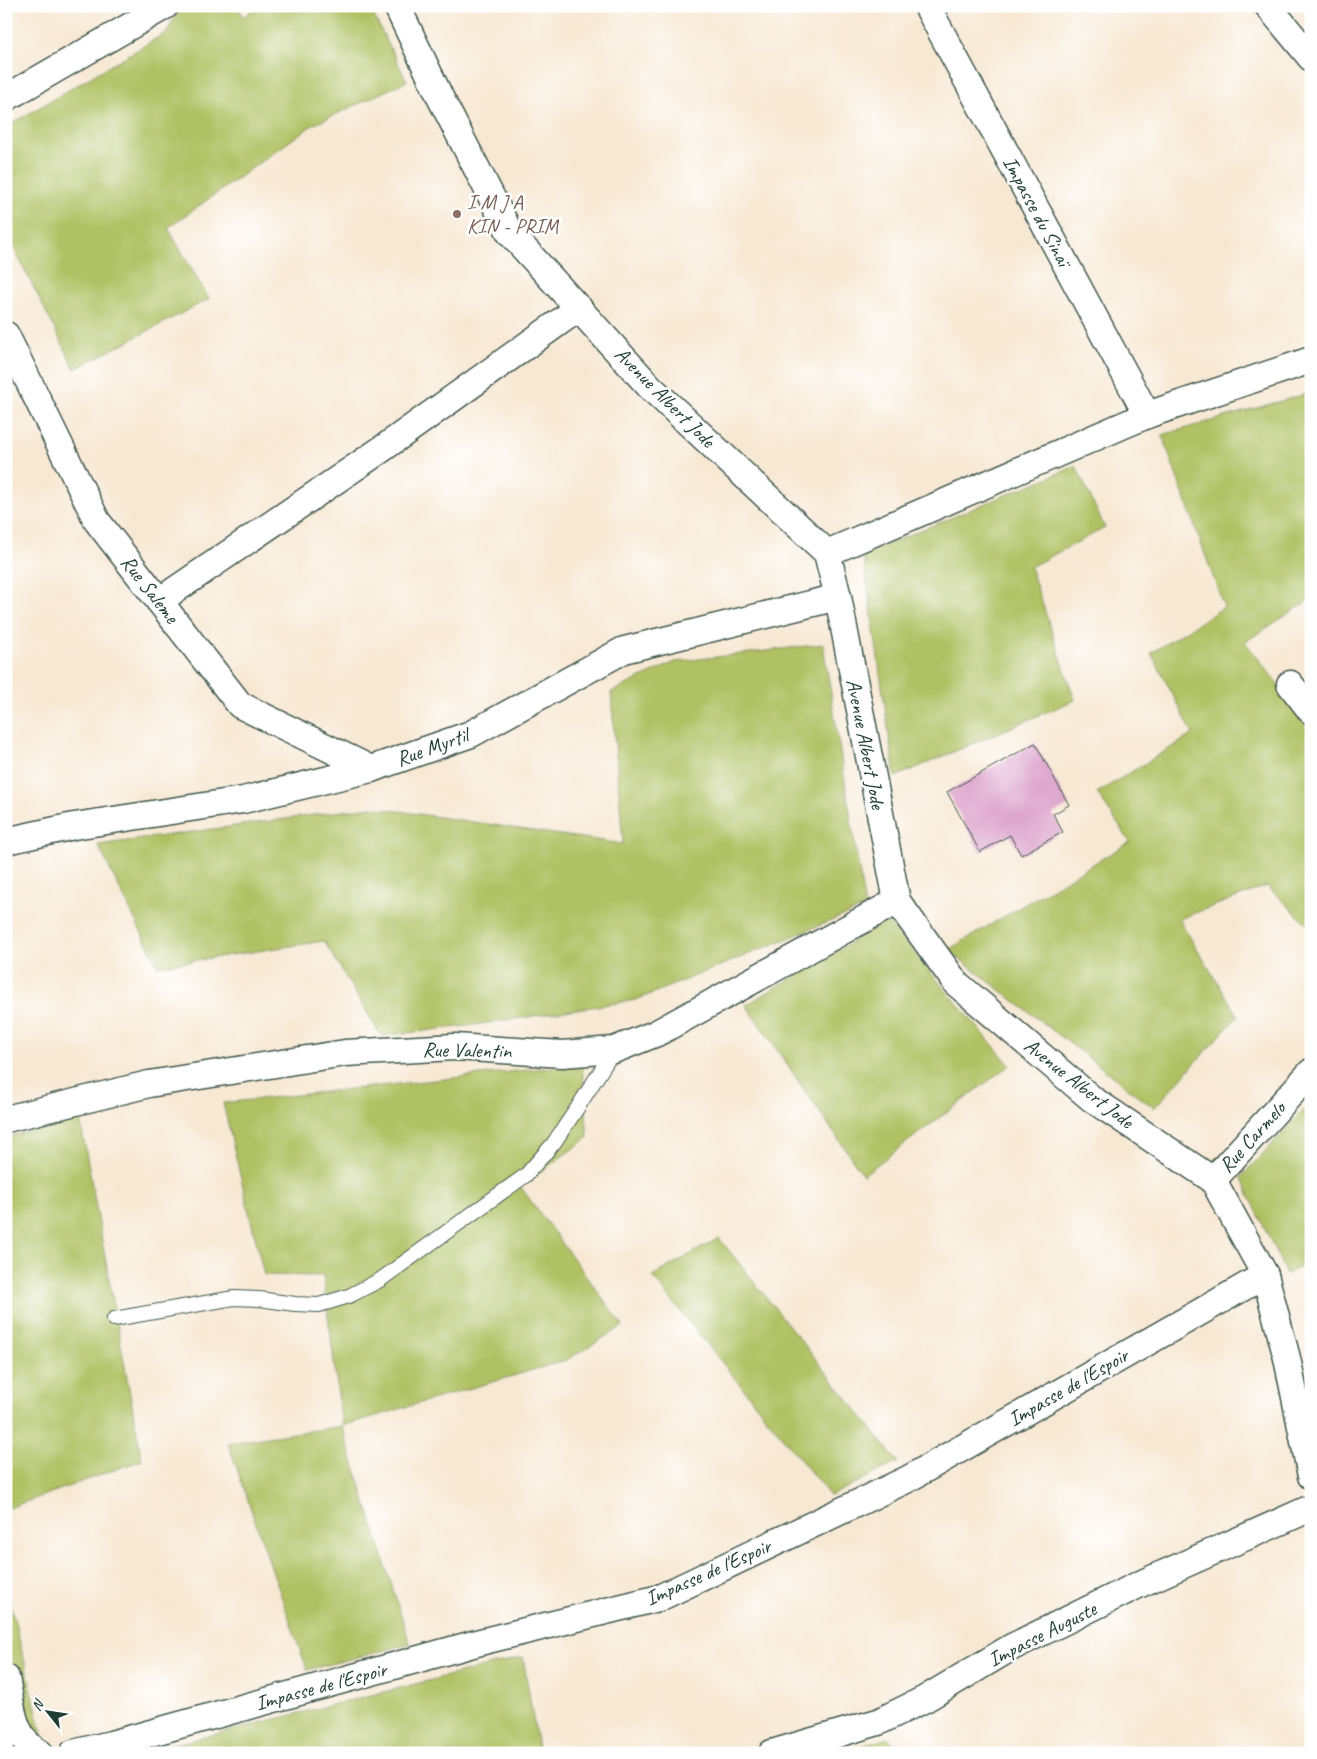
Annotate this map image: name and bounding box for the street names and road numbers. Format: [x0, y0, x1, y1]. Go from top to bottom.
street label: Impasse du Sinaï [997, 151, 1079, 274]
street label: Avenue Albert Jode [609, 341, 722, 454]
street label: Rue Saleme [115, 550, 185, 629]
street label: Avenue Albert Jode [841, 677, 892, 812]
street label: Rue Myrtil [393, 721, 475, 772]
street label: Avenue Albert Jode [1019, 1032, 1140, 1135]
street label: Rue Valentin [423, 1036, 512, 1064]
street label: Rue Carmelo [1213, 1094, 1293, 1178]
street label: Impasse de l'Espoir [1003, 1341, 1134, 1432]
street label: Impasse de l'Espoir [641, 1532, 776, 1611]
street label: Impasse Auguste [984, 1595, 1102, 1672]
street label: Impasse de l'Espoir [253, 1656, 391, 1716]

